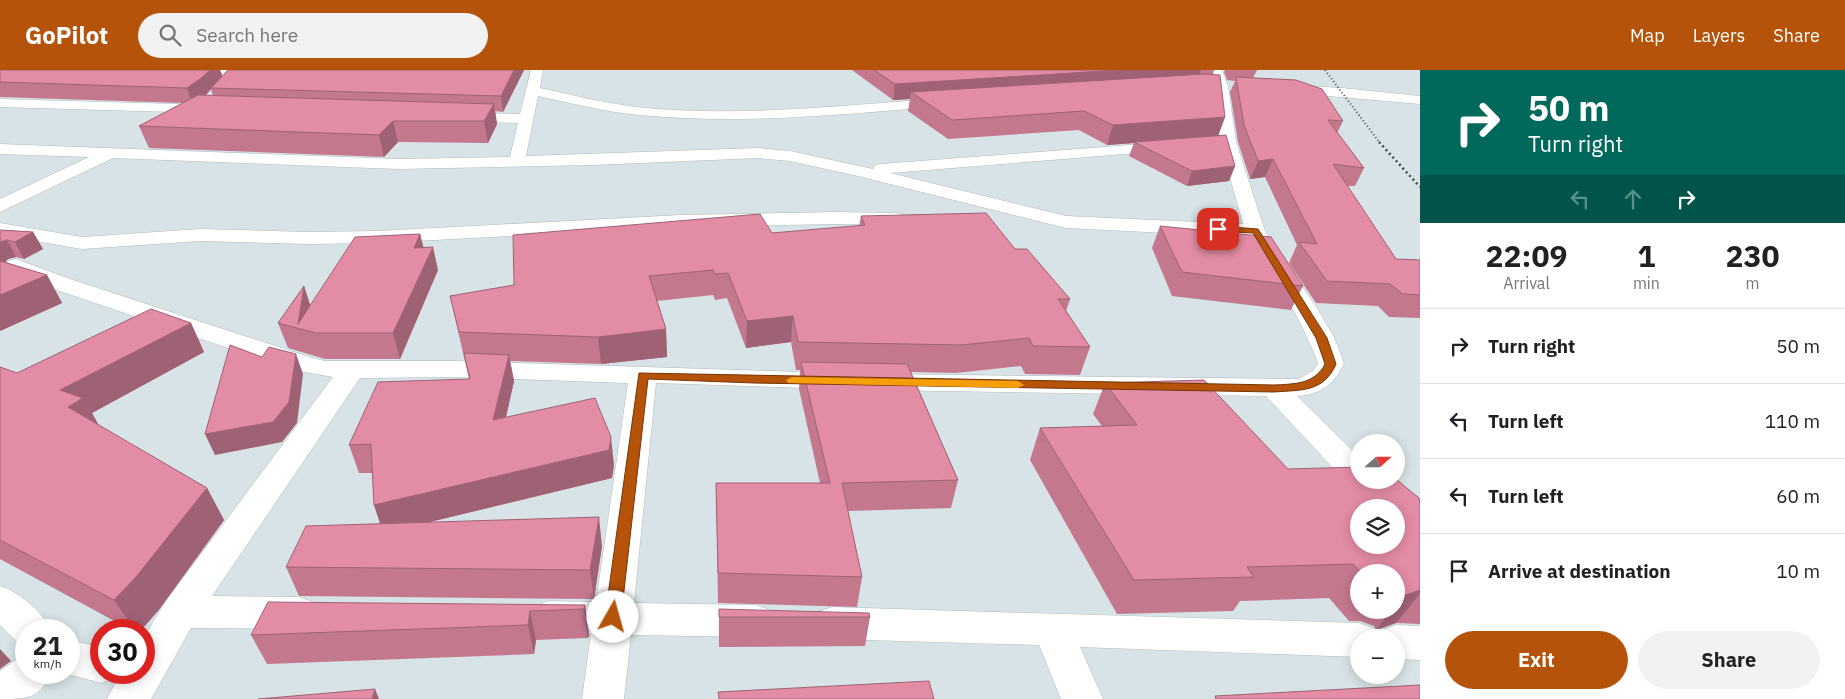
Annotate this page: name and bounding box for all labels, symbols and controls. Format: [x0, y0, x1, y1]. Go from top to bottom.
search box [138, 13, 488, 58]
text: GoPilot [25, 19, 108, 51]
icon: search [156, 21, 184, 49]
text: Search here [196, 23, 298, 47]
text: Map [1630, 24, 1665, 47]
text: Layers [1693, 24, 1745, 47]
text: Share [1773, 24, 1820, 47]
text: 50 m [1528, 85, 1610, 131]
icon: right [1445, 90, 1510, 155]
text: Turn right [1528, 129, 1623, 158]
icon: left [1566, 185, 1594, 213]
icon: ahead [1619, 185, 1647, 213]
icon: right [1672, 185, 1700, 213]
pin [1197, 208, 1239, 250]
icon: arrive [1204, 215, 1232, 243]
text: 22:09 [1486, 236, 1567, 275]
text: 1 [1637, 236, 1655, 275]
text: 230 [1725, 236, 1779, 275]
text: Arrival [1503, 273, 1550, 293]
text: min [1633, 273, 1660, 293]
text: m [1745, 273, 1759, 293]
icon: right [1445, 332, 1473, 360]
text: Turn right [1488, 334, 1575, 358]
text: 50 m [1776, 334, 1820, 358]
icon: left [1445, 407, 1473, 435]
text: Turn left [1488, 409, 1564, 433]
text: 110 m [1765, 409, 1820, 433]
north arrow [1350, 434, 1405, 489]
map controls [1350, 434, 1405, 684]
icon: left [1445, 482, 1473, 510]
text: Turn left [1488, 484, 1564, 508]
text: 60 m [1776, 484, 1820, 508]
button: layers [1350, 499, 1405, 554]
icon: arrive [1445, 557, 1473, 585]
text: Arrive at destination [1488, 559, 1671, 583]
text: 10 m [1776, 559, 1820, 583]
button: + [1350, 564, 1405, 619]
position arrow [586, 590, 638, 642]
speed limit sign: 30 [90, 619, 155, 684]
text: 21 [32, 629, 63, 662]
button: − [1350, 629, 1405, 684]
button: Exit [1445, 631, 1628, 689]
button: Share [1638, 631, 1820, 689]
text: km/h [33, 656, 62, 671]

